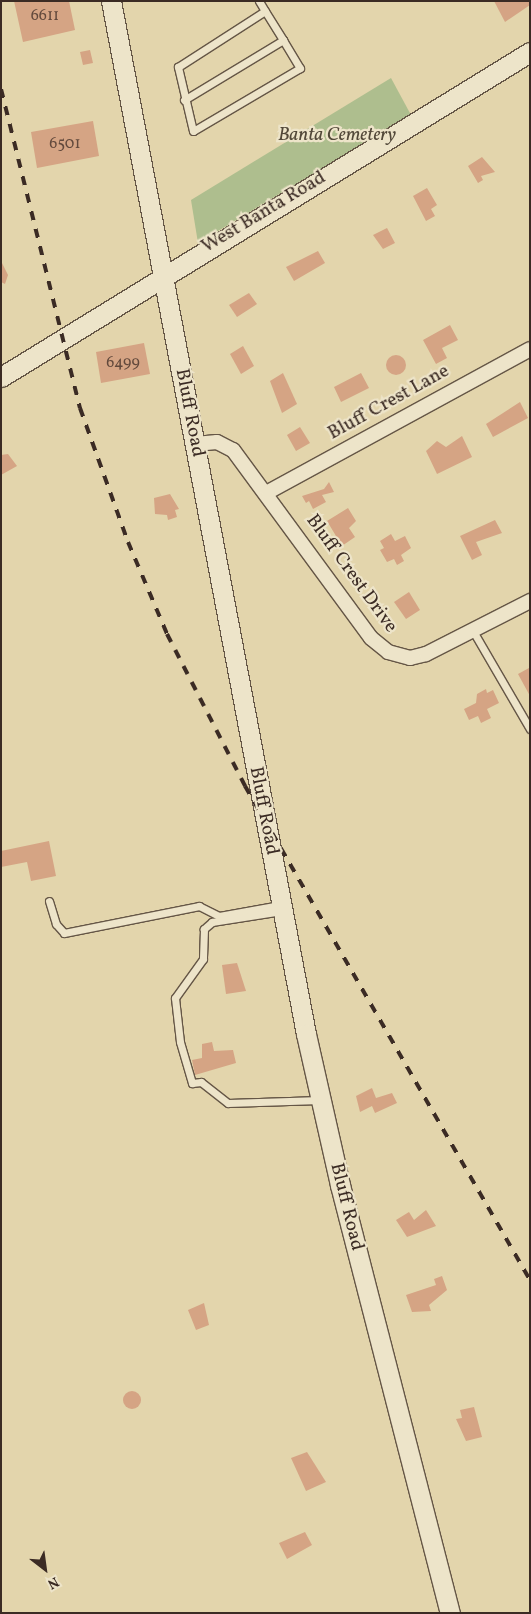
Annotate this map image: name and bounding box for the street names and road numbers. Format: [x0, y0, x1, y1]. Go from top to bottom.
street label: West Banta Road [198, 167, 330, 259]
street label: Bluff Crest Lane [325, 361, 453, 445]
street label: Bluff Road [169, 368, 209, 458]
street label: Bluff Crest Drive [301, 511, 401, 637]
street label: Bluff Road [243, 766, 283, 856]
street label: Bluff Road [324, 1162, 368, 1252]

